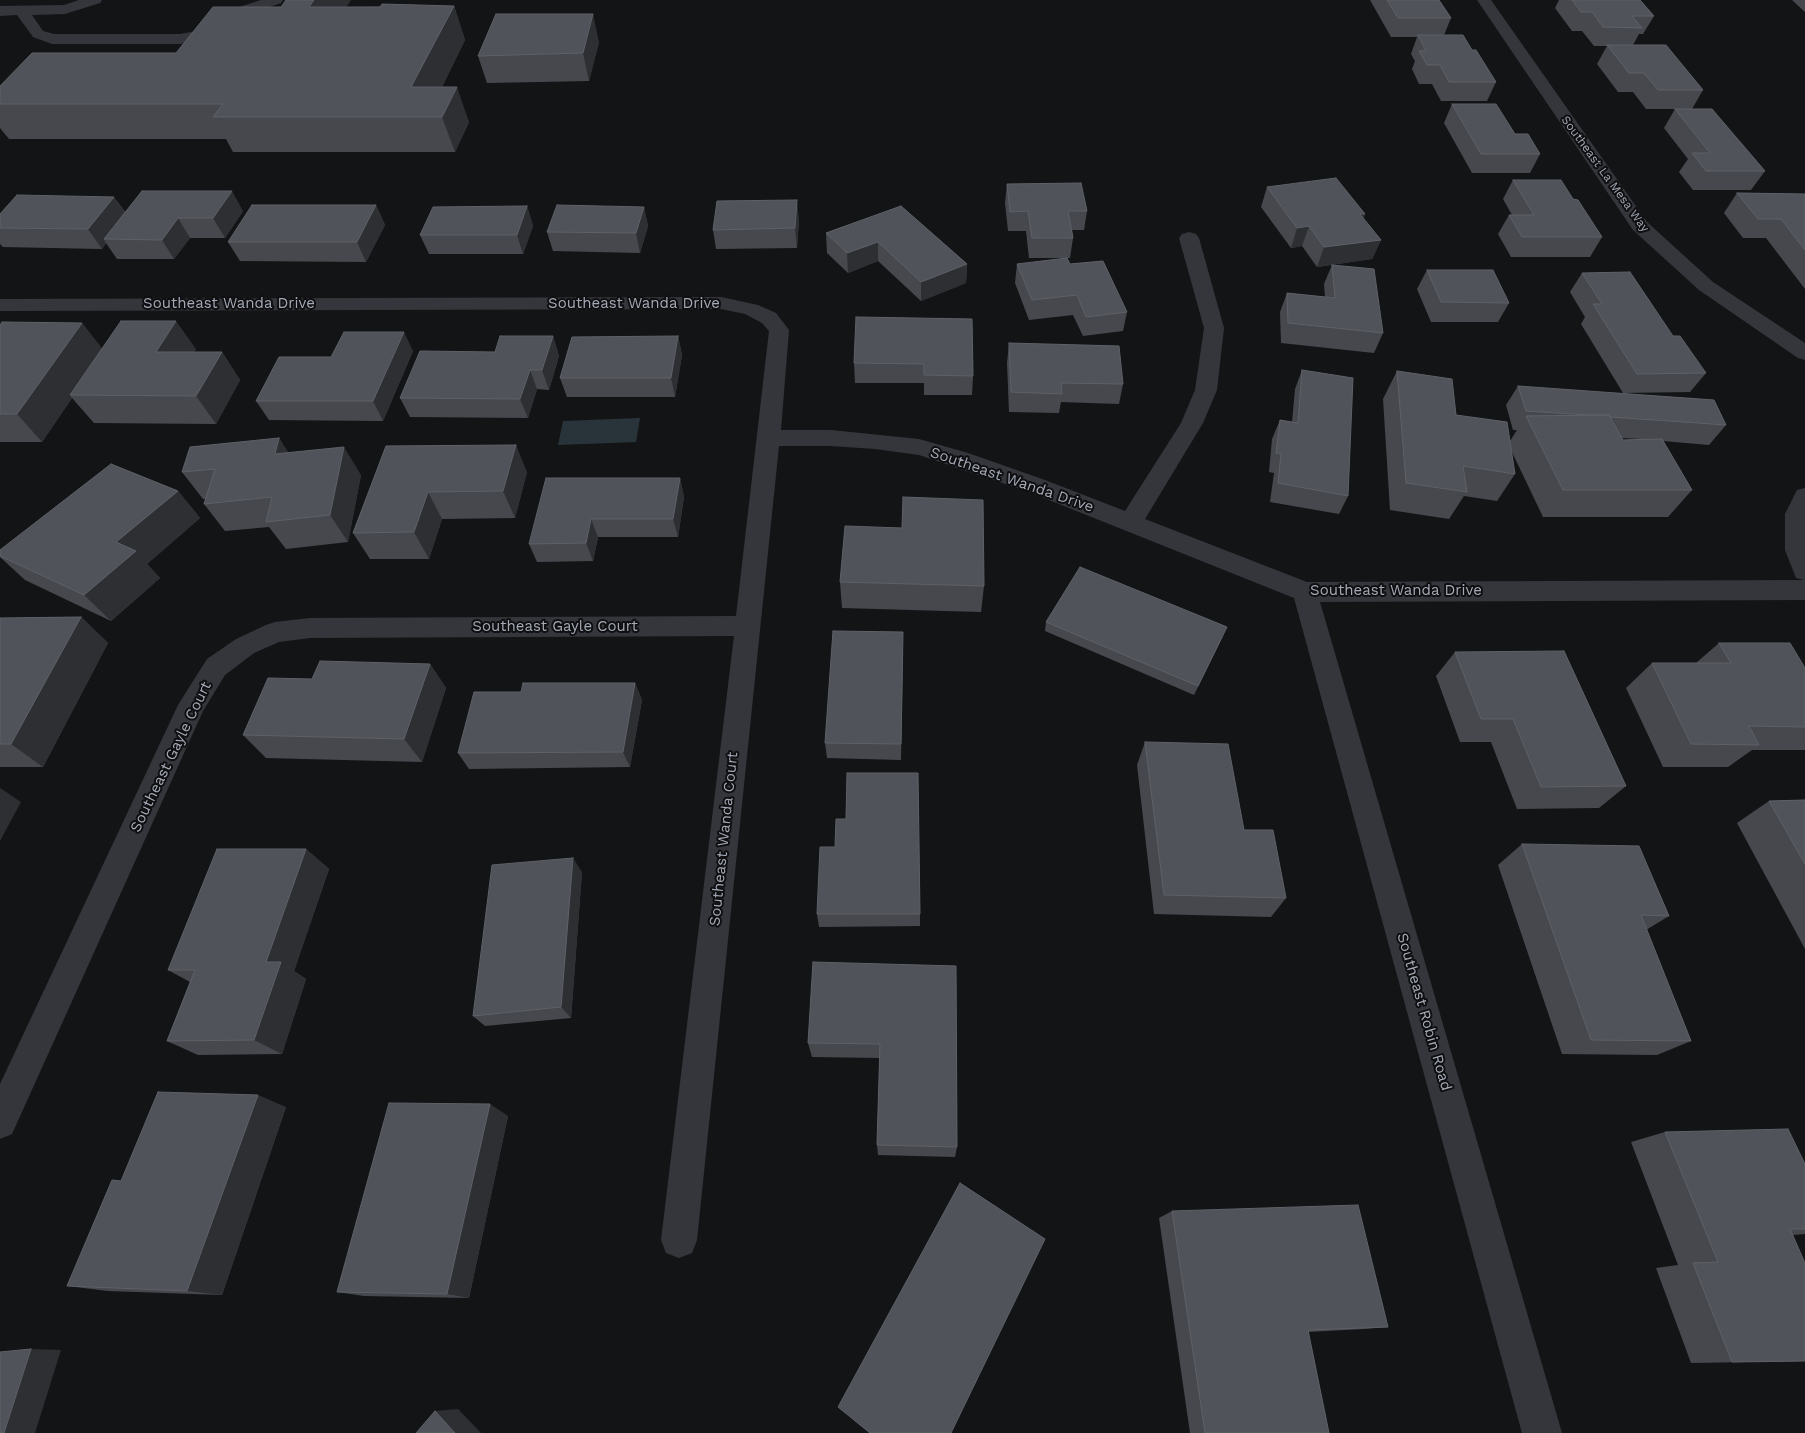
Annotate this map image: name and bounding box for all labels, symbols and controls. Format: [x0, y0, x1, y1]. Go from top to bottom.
street label: Southeast La Mesa Way [1558, 113, 1652, 235]
street label: Southeast Wanda Drive [143, 295, 315, 313]
street label: Southeast Wanda Drive [548, 295, 720, 313]
street label: Southeast Wanda Drive [928, 444, 1096, 516]
street label: Southeast Wanda Drive [1310, 582, 1482, 600]
street label: Southeast Gayle Court [472, 618, 638, 636]
street label: Southeast Gayle Court [127, 679, 215, 835]
street label: Southeast Wanda Court [706, 751, 742, 927]
street label: Southeast Robin Road [1393, 931, 1455, 1093]

